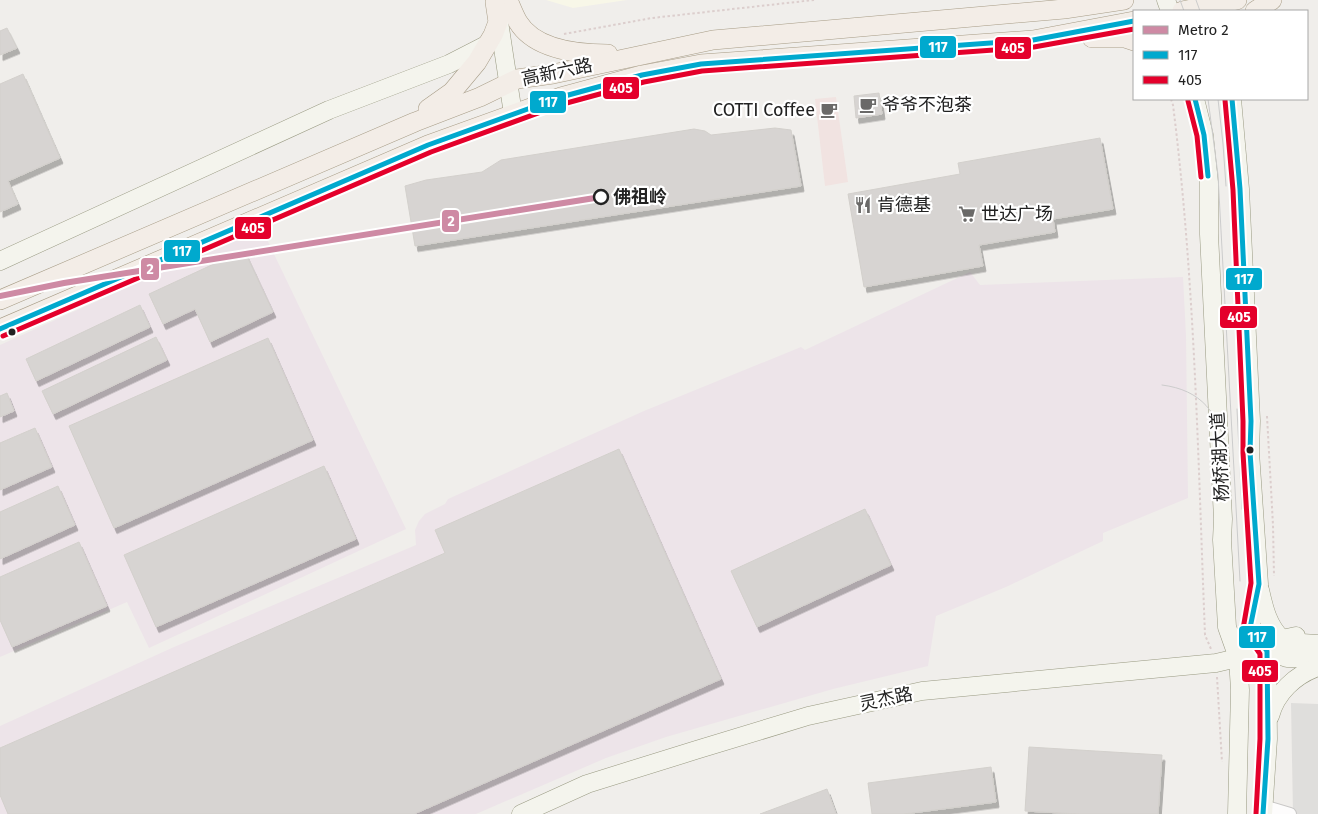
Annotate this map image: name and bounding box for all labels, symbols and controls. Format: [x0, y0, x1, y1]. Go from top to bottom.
legend [1133, 10, 1308, 100]
text: Metro 2 [1178, 21, 1229, 39]
line badge: 117 [919, 35, 957, 59]
line badge: 405 [994, 36, 1032, 60]
text: 117 [928, 39, 948, 56]
text: 405 [1001, 40, 1025, 57]
text: 117 [1178, 46, 1198, 64]
street label: 高新六路 [519, 54, 595, 90]
text: 405 [1178, 71, 1202, 89]
line badge: 405 [602, 76, 640, 100]
text: 405 [609, 80, 633, 97]
line badge: 117 [529, 90, 567, 114]
text: 117 [538, 94, 558, 111]
place label: 爷爷不泡茶 [882, 94, 972, 116]
cafe icon: 爷爷不泡茶 [858, 95, 878, 115]
place label: COTTI Coffee [713, 99, 815, 121]
cafe icon: COTTI Coffee [819, 100, 839, 120]
place label: 佛祖岭 [613, 186, 667, 208]
marker: 佛祖岭 [593, 189, 609, 205]
place label: 肯德基 [877, 194, 931, 216]
restaurant icon: 肯德基 [853, 195, 873, 215]
place label: 世达广场 [981, 203, 1053, 225]
supermarket icon: 世达广场 [957, 204, 977, 224]
line badge: 2 [441, 209, 460, 233]
text: 2 [447, 213, 455, 230]
line badge: 405 [234, 216, 272, 240]
text: 405 [241, 220, 265, 237]
line badge: 117 [163, 239, 201, 263]
text: 117 [172, 243, 192, 260]
line badge: 2 [140, 257, 160, 281]
text: 2 [146, 261, 154, 278]
line badge: 117 [1225, 267, 1263, 291]
text: 117 [1234, 271, 1254, 288]
line badge: 405 [1219, 305, 1258, 329]
text: 405 [1227, 309, 1251, 326]
unlabelled marker [7, 327, 17, 337]
street label: 杨桥湖大道 [1207, 411, 1233, 503]
unlabelled marker [1245, 445, 1255, 455]
line badge: 117 [1238, 625, 1276, 649]
text: 117 [1247, 629, 1267, 646]
line badge: 405 [1241, 659, 1279, 683]
text: 405 [1248, 663, 1272, 680]
street label: 灵杰路 [857, 683, 915, 715]

